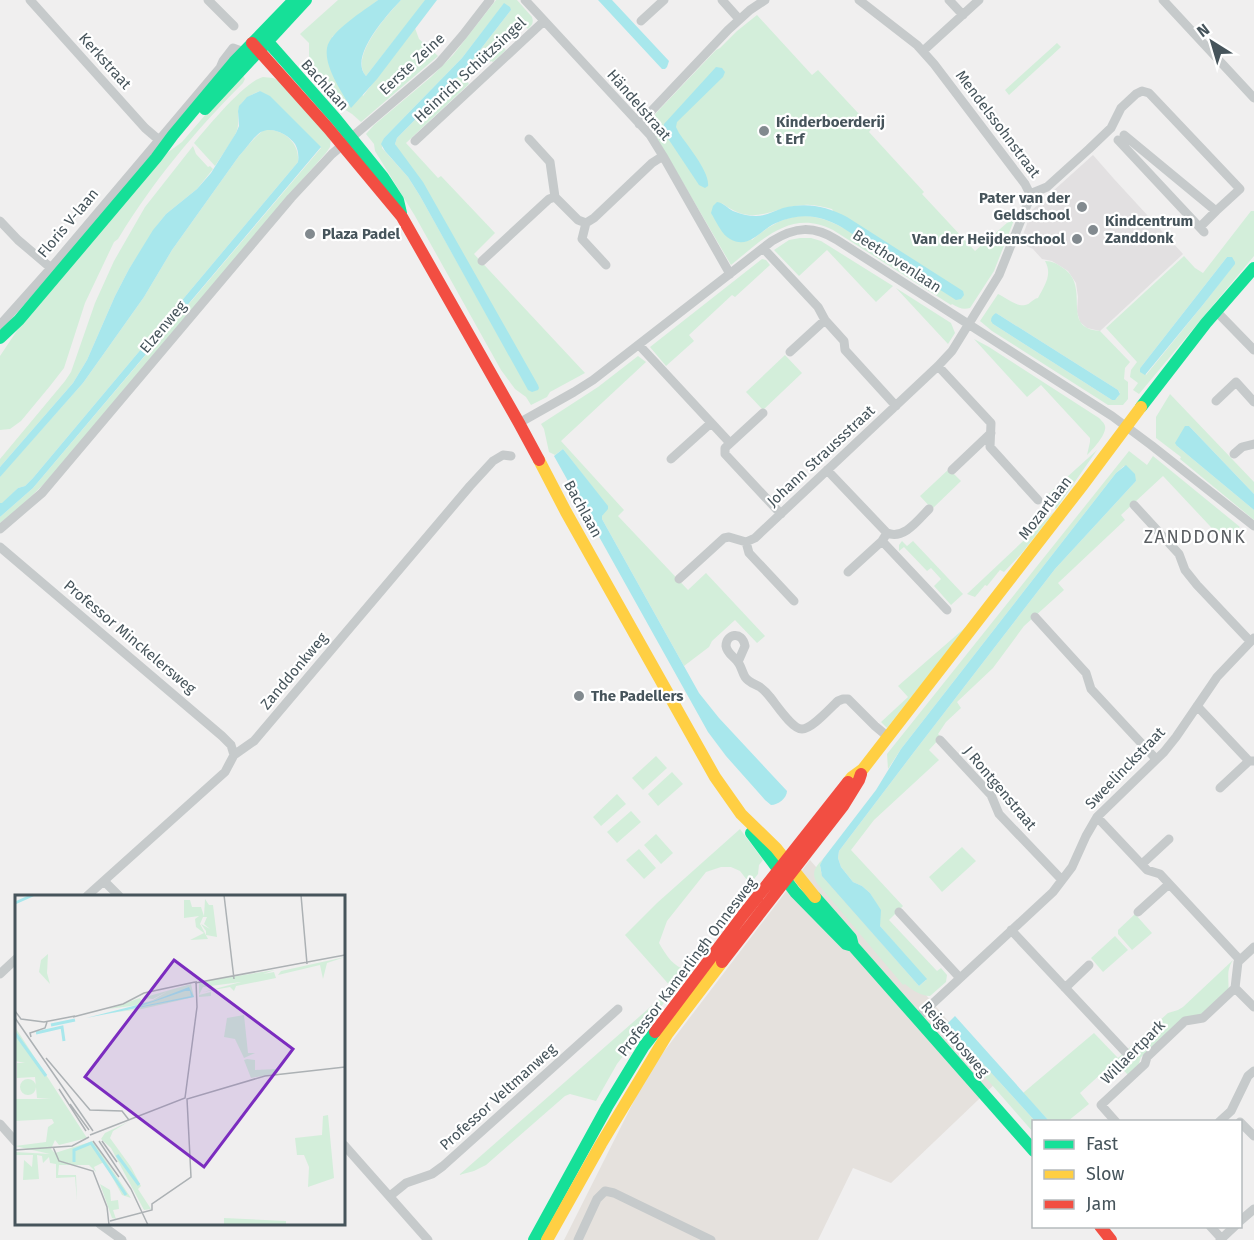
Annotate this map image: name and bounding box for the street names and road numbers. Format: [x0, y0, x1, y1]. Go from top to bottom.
street label: Heinrich Schützsingel [410, 13, 530, 126]
street label: Kerkstraat [75, 29, 135, 93]
street label: Eerste Zeine [376, 29, 448, 99]
street label: Bachlaan [297, 56, 353, 114]
street label: Händelstraat [603, 66, 675, 145]
street label: Mendelssohnstraat [952, 67, 1045, 182]
street label: Floris V-laan [34, 185, 102, 261]
street label: Beethovenlaan [849, 226, 945, 296]
street label: Elzenweg [136, 297, 190, 357]
street label: Johann Straussstraat [763, 401, 879, 511]
street label: Mozartlaan [1015, 473, 1075, 543]
street label: Bachlaan [560, 477, 606, 541]
street label: Professor Minckelersweg [60, 576, 200, 698]
street label: Zanddonkweg [257, 629, 331, 713]
street label: Sweelinckstraat [1081, 723, 1169, 813]
street label: J Rontgenstraat [960, 742, 1041, 834]
street label: Professor Kamerlingh Onnesweg [614, 874, 760, 1060]
street label: Reigerbosweg [917, 998, 993, 1081]
street label: Willaertpark [1097, 1016, 1169, 1088]
street label: Professor Veltmanweg [436, 1040, 560, 1154]

